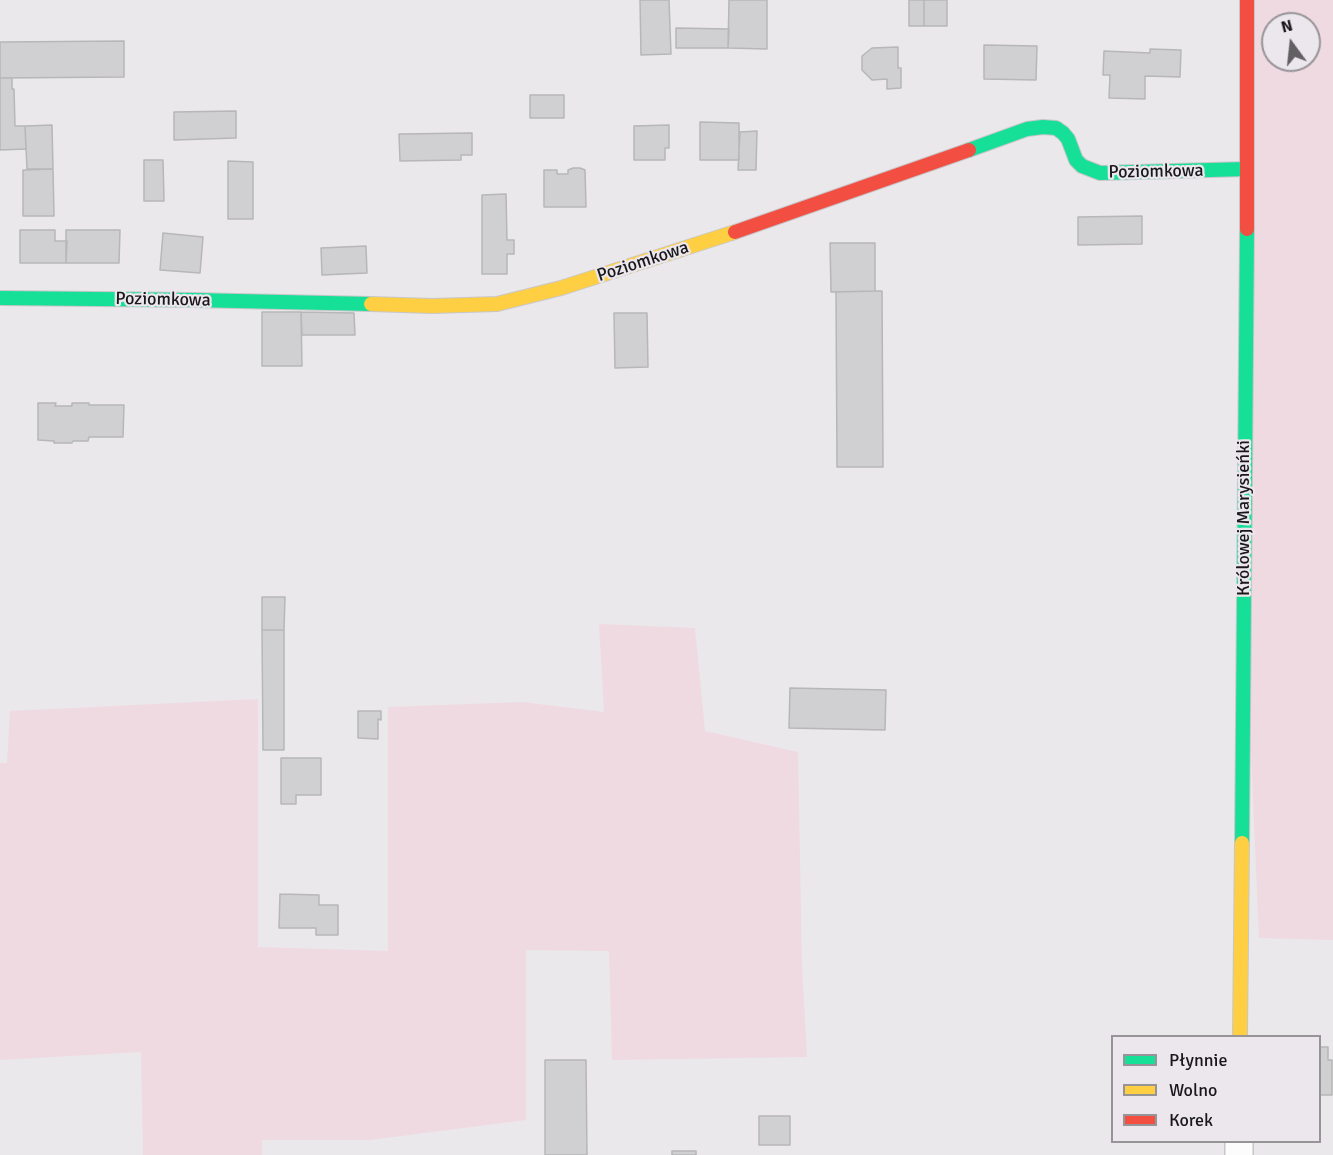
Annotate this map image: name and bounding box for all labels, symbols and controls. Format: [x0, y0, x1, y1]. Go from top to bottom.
north arrow [1261, 12, 1321, 72]
text: N [1279, 15, 1295, 38]
street label: Poziomkowa [1108, 160, 1204, 184]
street label: Poziomkowa [594, 237, 692, 287]
street label: Poziomkowa [115, 288, 211, 312]
street label: Królowej Marysieńki [1233, 440, 1255, 596]
legend [1111, 1035, 1321, 1143]
text: Płynnie [1169, 1049, 1227, 1071]
text: Wolno [1169, 1079, 1217, 1101]
text: Korek [1169, 1109, 1213, 1131]

